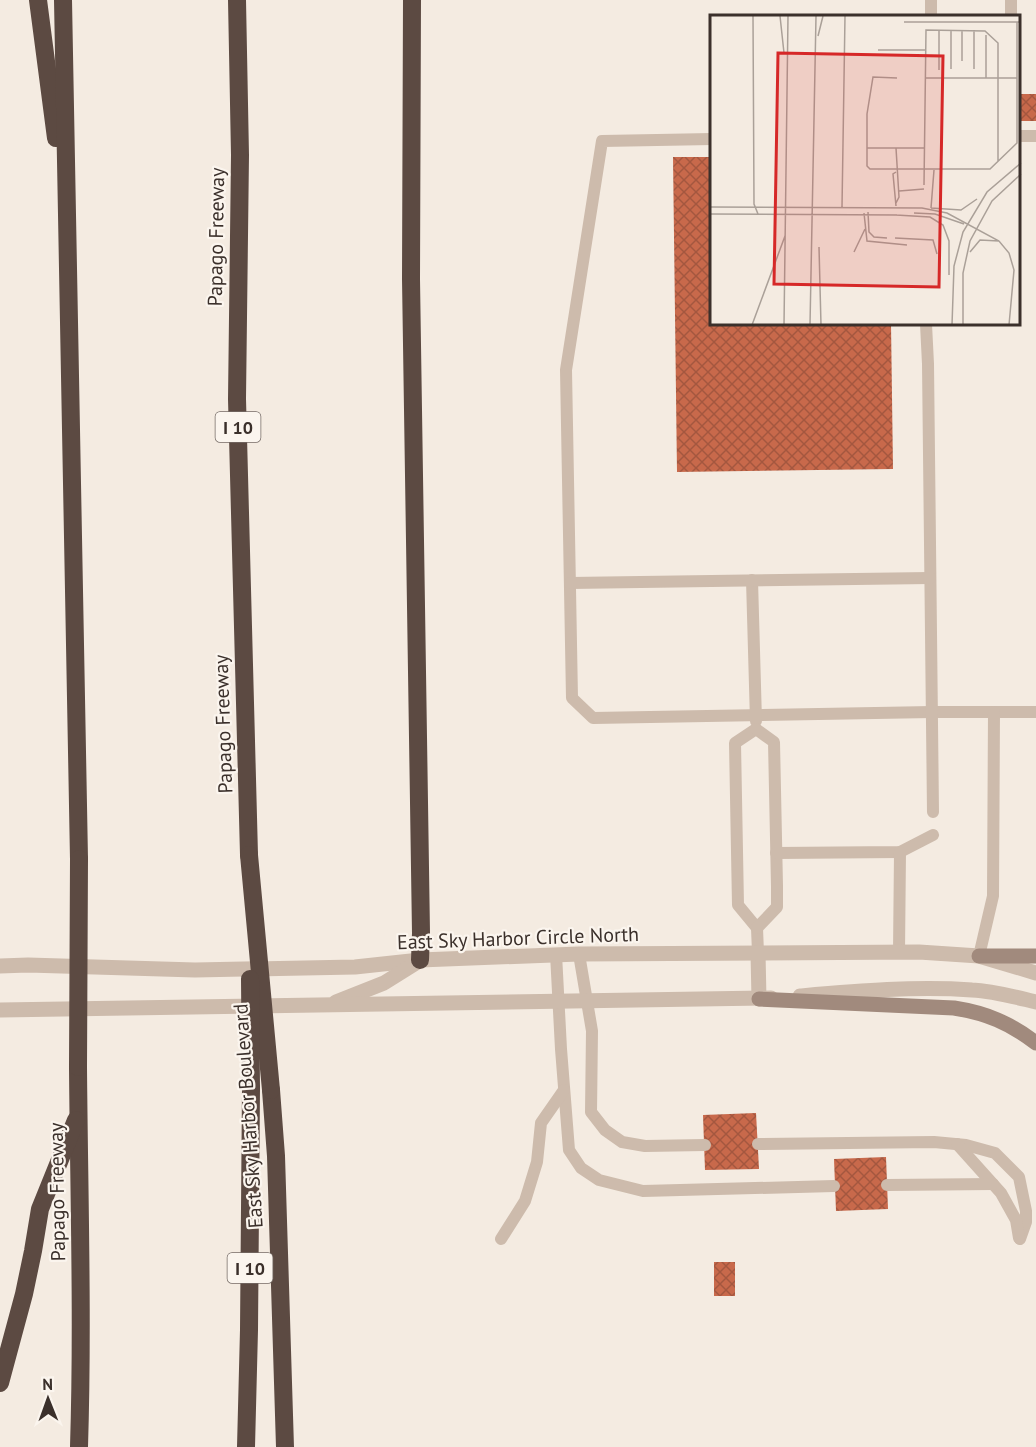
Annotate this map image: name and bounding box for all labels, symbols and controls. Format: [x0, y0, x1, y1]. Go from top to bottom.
inset map [710, 15, 1021, 326]
street label: Papago Freeway [202, 167, 230, 307]
road number: I 10 [216, 412, 260, 442]
street label: Papago Freeway [208, 653, 238, 794]
street label: East Sky Harbor Circle North [396, 921, 640, 955]
street label: East Sky Harbor Boulevard [227, 1003, 269, 1229]
street label: Papago Freeway [43, 1122, 71, 1262]
road number: I 10 [228, 1253, 272, 1283]
north arrow [18, 1369, 78, 1429]
text: N [42, 1374, 53, 1394]

